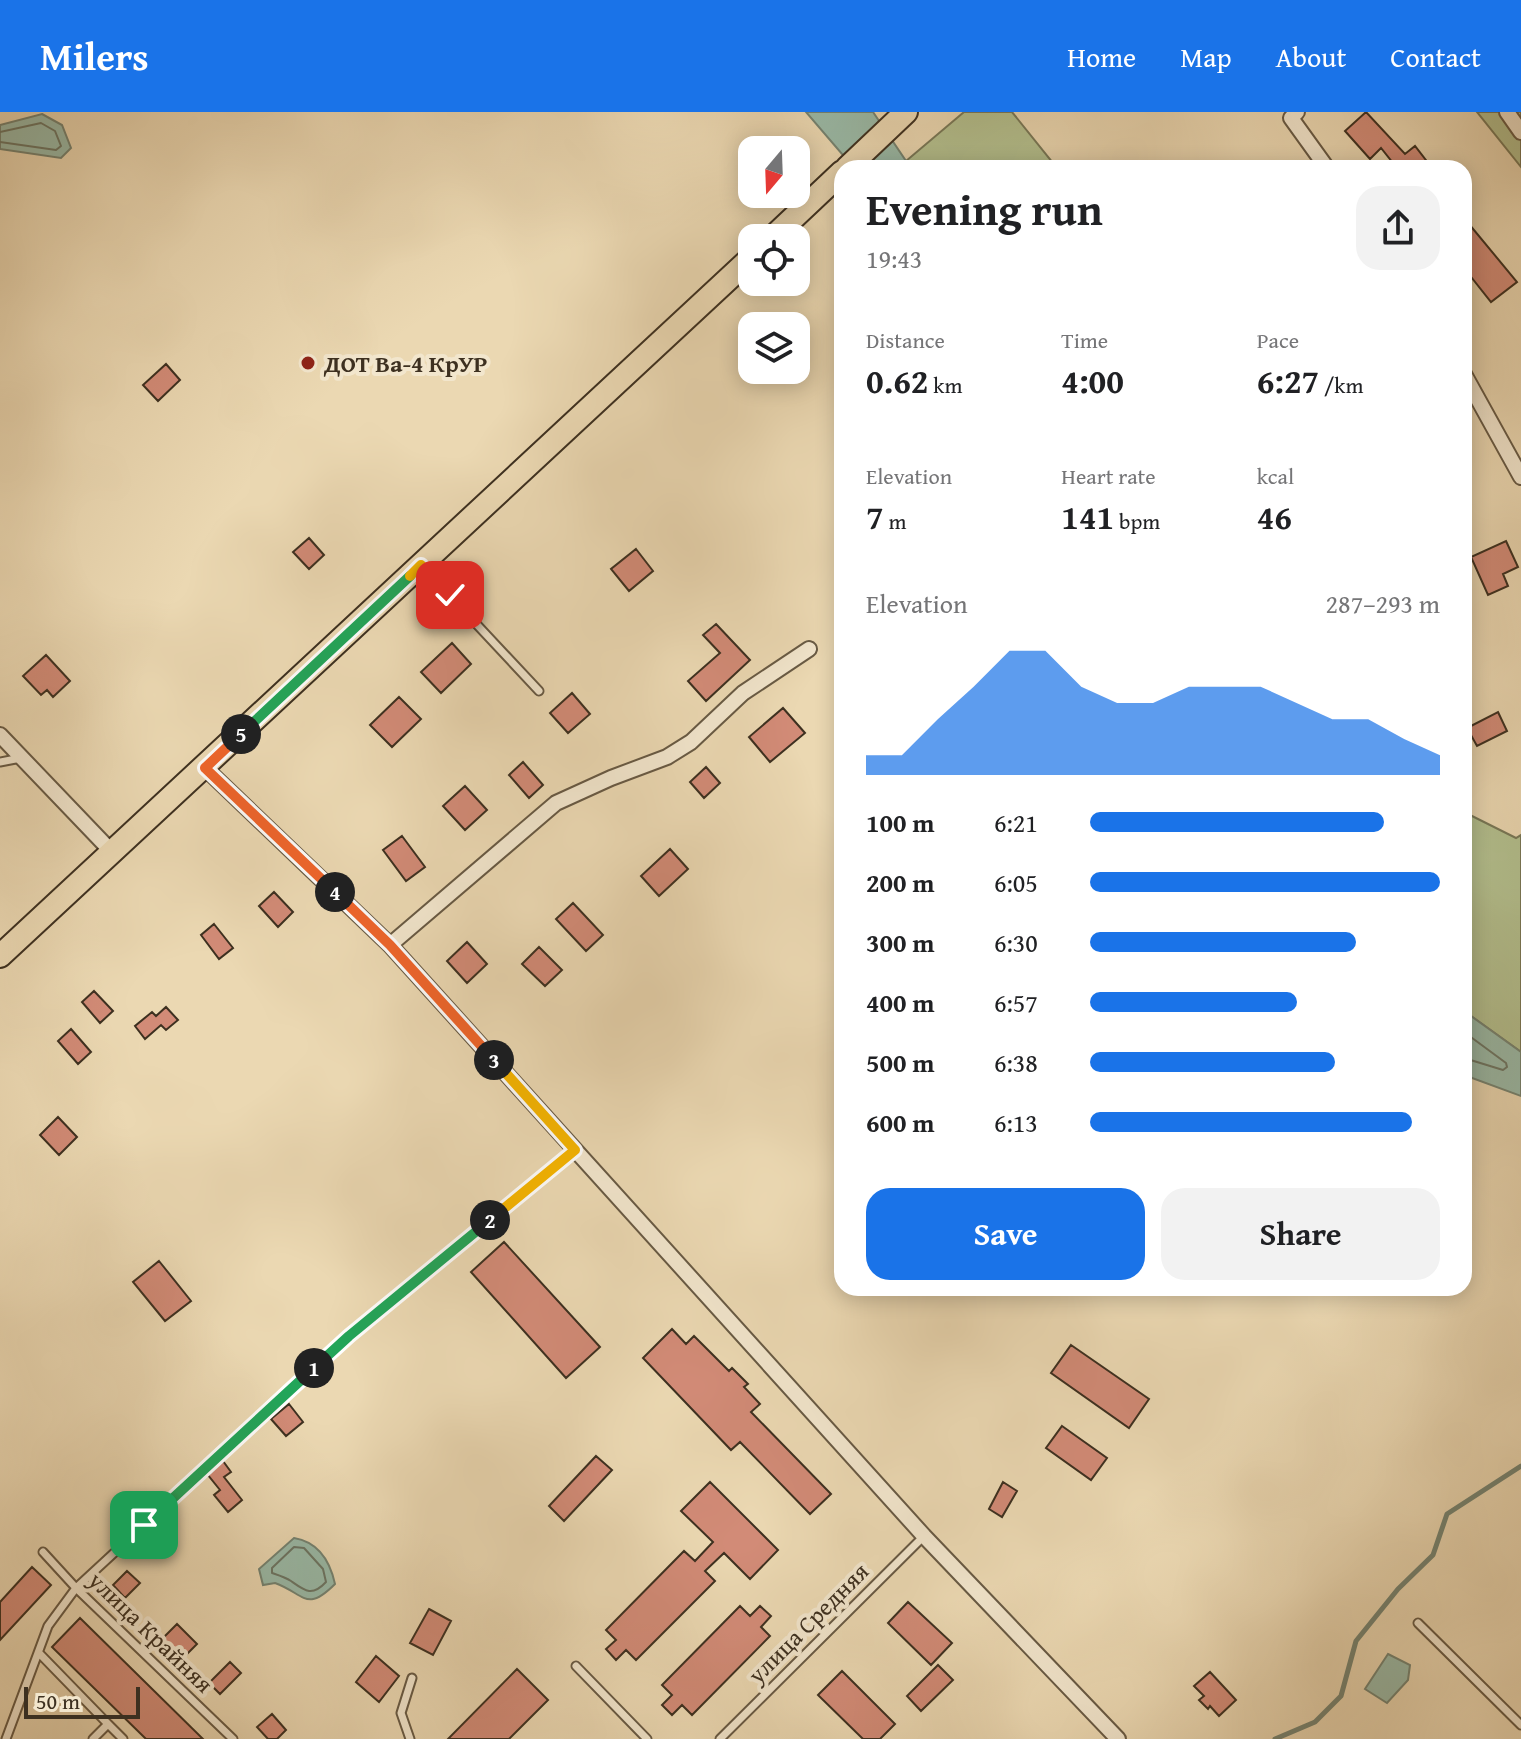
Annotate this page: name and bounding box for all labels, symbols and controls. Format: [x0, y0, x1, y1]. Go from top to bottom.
text: Milers [40, 28, 149, 84]
text: Home [1067, 36, 1136, 77]
text: Map [1180, 36, 1232, 77]
text: About [1276, 36, 1346, 77]
text: Contact [1390, 36, 1481, 77]
north arrow [738, 136, 810, 208]
map controls [738, 136, 810, 384]
text: Evening run [866, 177, 1103, 241]
button: share [1356, 186, 1440, 270]
button: locate [738, 224, 810, 296]
text: 19:43 [866, 239, 922, 278]
button: layers [738, 312, 810, 384]
text: Distance [866, 324, 945, 356]
text: Time [1061, 324, 1108, 356]
text: Pace [1257, 324, 1299, 356]
place label: ДОТ Ва-4 КрУР [323, 346, 487, 381]
marker: ДОТ Ва-4 КрУР [299, 354, 317, 372]
text: 0.62 [866, 356, 928, 405]
text: 4:00 [1061, 356, 1124, 405]
text: 6:27 [1257, 356, 1319, 405]
text: km [928, 369, 962, 401]
text: /km [1319, 369, 1364, 401]
text: Elevation [866, 460, 952, 492]
text: Heart rate [1061, 460, 1156, 492]
text: kcal [1257, 460, 1294, 492]
text: 7 [866, 492, 884, 541]
text: 141 [1061, 492, 1114, 541]
text: 46 [1257, 492, 1292, 541]
text: m [884, 505, 906, 537]
text: bpm [1114, 505, 1160, 537]
pin [416, 561, 484, 629]
icon: check [428, 573, 472, 617]
text: Elevation [866, 584, 968, 623]
text: 287–293 m [1326, 584, 1440, 623]
pin: 5 [221, 714, 261, 754]
text: 5 [235, 718, 247, 750]
text: 100 m [866, 803, 934, 842]
text: 6:21 [994, 803, 1038, 842]
text: 200 m [866, 863, 934, 902]
text: 6:05 [994, 863, 1038, 902]
pin: 4 [315, 872, 355, 912]
text: 4 [329, 876, 341, 908]
text: 300 m [866, 923, 934, 962]
text: 6:30 [994, 923, 1038, 962]
text: 400 m [866, 983, 934, 1022]
text: 6:57 [994, 983, 1038, 1022]
pin: 3 [474, 1040, 514, 1080]
text: 500 m [866, 1043, 934, 1082]
text: 6:38 [994, 1043, 1038, 1082]
text: 3 [488, 1044, 500, 1076]
text: 600 m [866, 1103, 934, 1142]
text: 6:13 [994, 1103, 1038, 1142]
button: Save [866, 1188, 1145, 1280]
button: Share [1161, 1188, 1440, 1280]
pin: 2 [470, 1200, 510, 1240]
text: 2 [484, 1204, 496, 1236]
pin: 1 [294, 1348, 334, 1388]
text: 1 [308, 1352, 320, 1384]
pin [110, 1491, 178, 1559]
icon: arrive [122, 1503, 166, 1547]
street label: улица Средняя [739, 1555, 876, 1692]
street label: улица Крайняя [80, 1563, 221, 1701]
scale bar [24, 1683, 140, 1719]
text: 50 m [36, 1685, 80, 1717]

